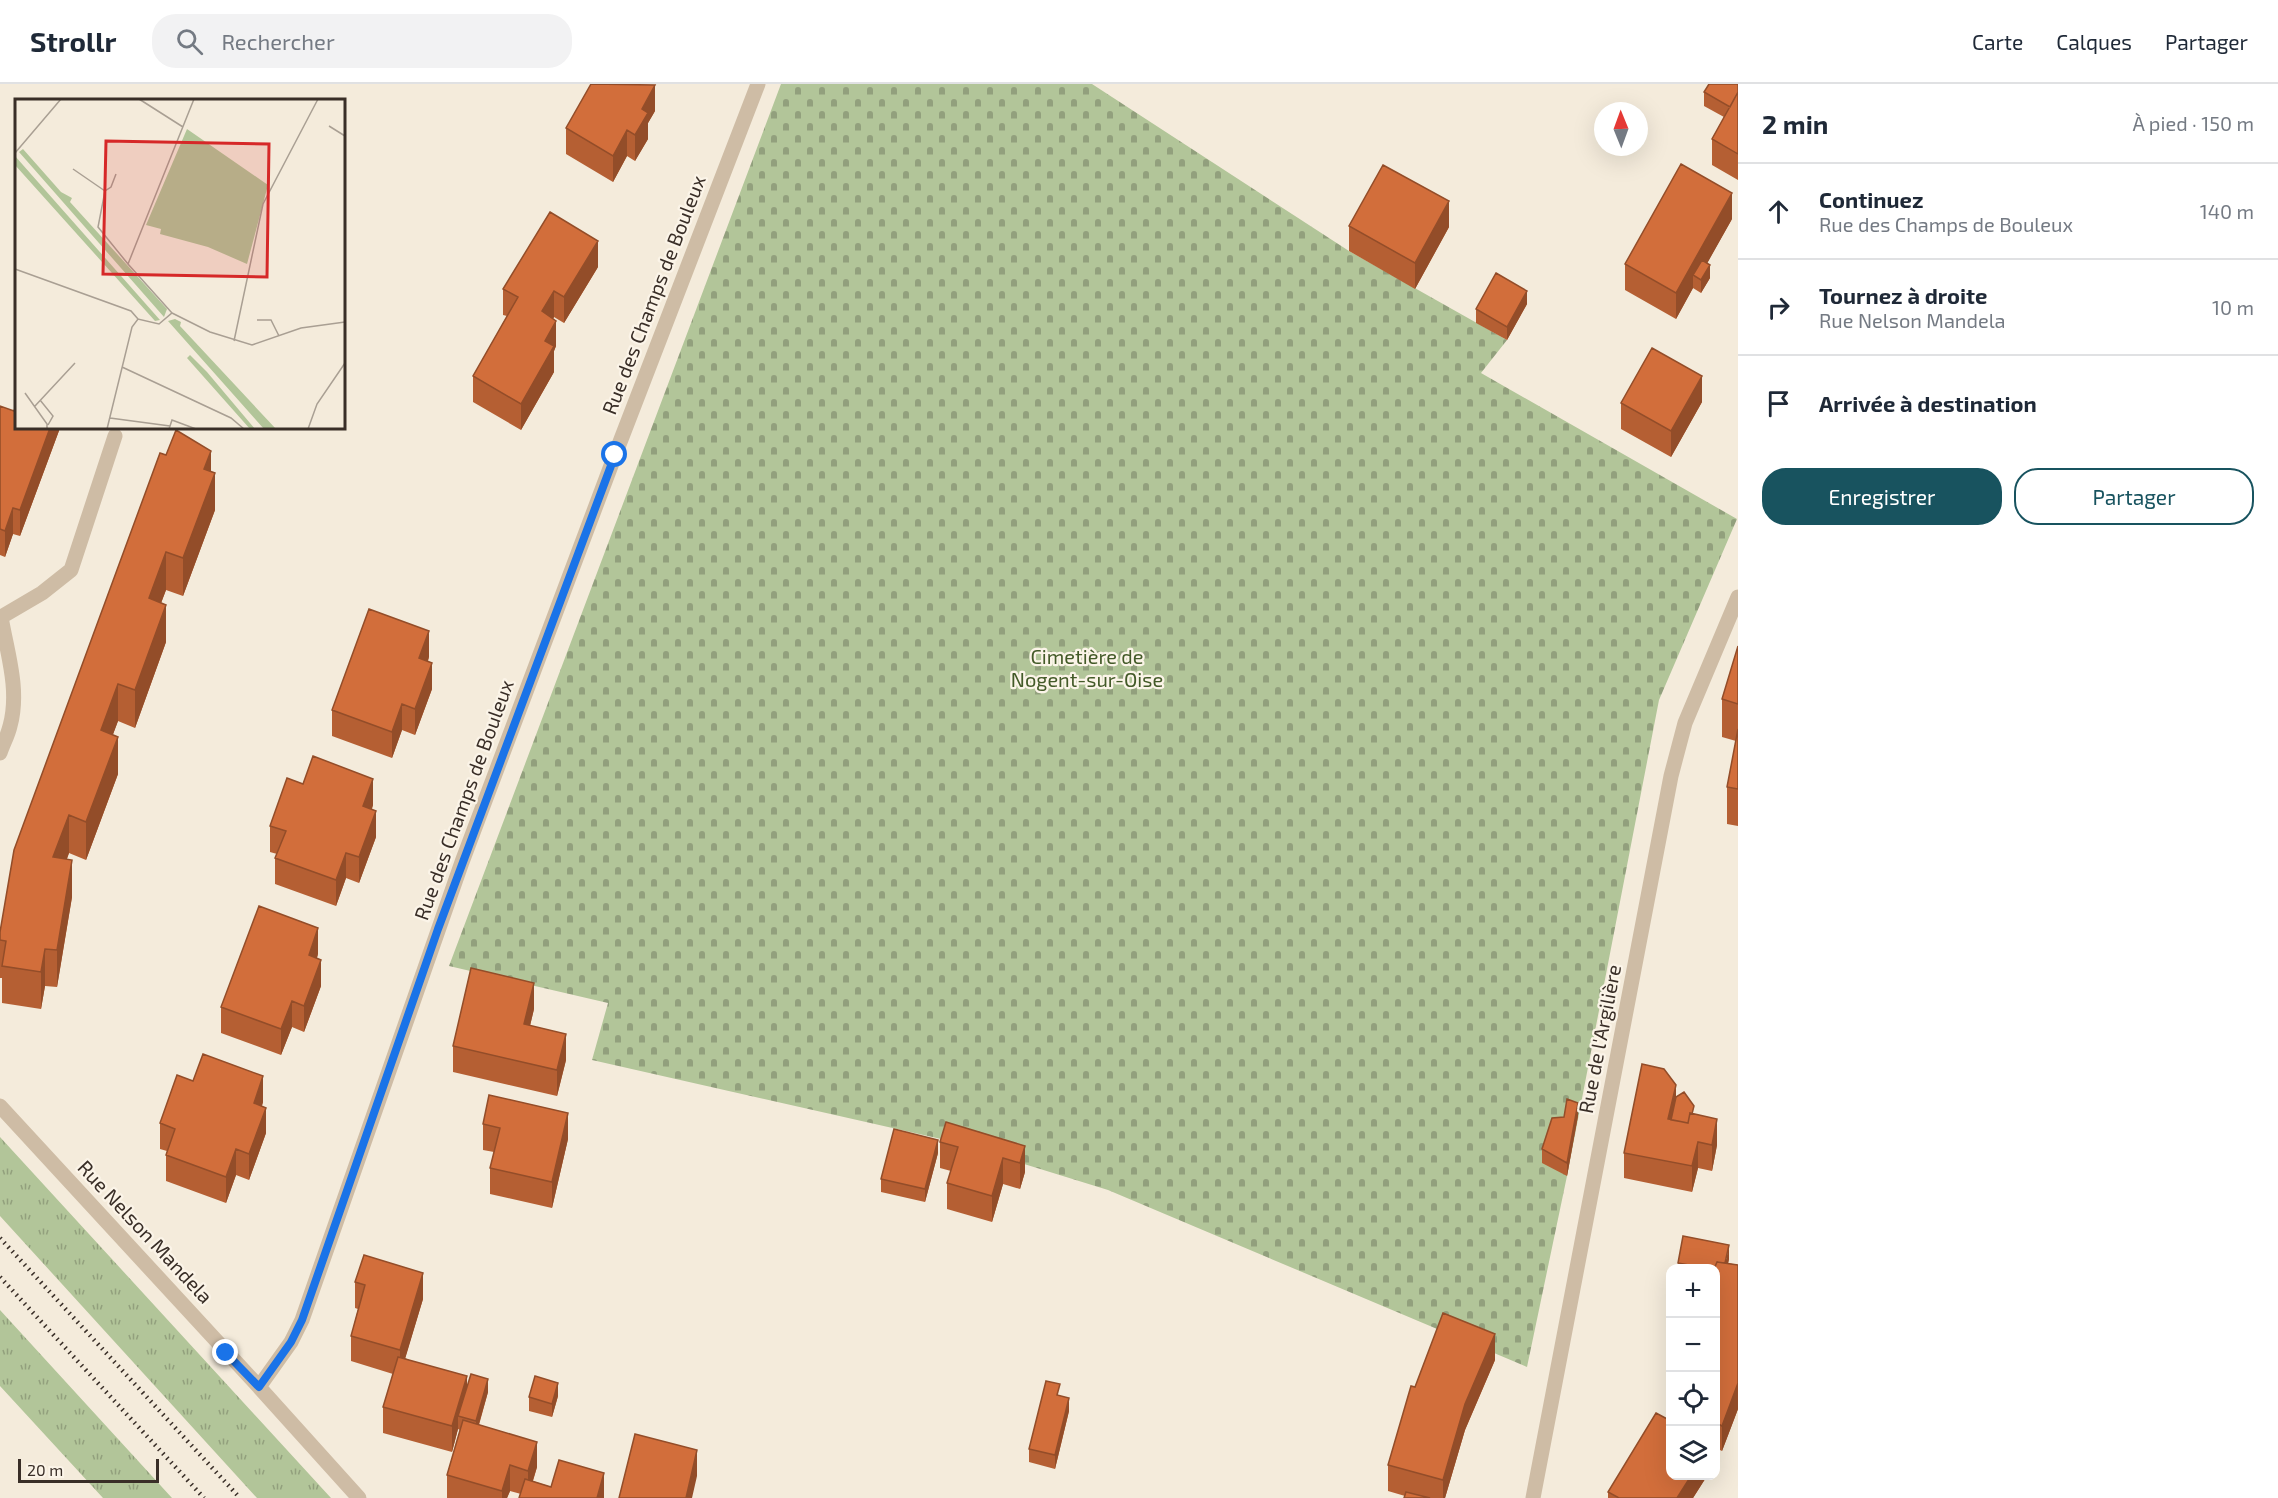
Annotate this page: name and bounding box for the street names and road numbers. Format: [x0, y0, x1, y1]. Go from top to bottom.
street label: Rue des Champs de Bouleux [596, 171, 710, 417]
street label: Rue des Champs de Bouleux [408, 676, 518, 923]
street label: Rue de l'Argilière [1573, 962, 1625, 1115]
street label: Rue Nelson Mandela [73, 1155, 218, 1308]

